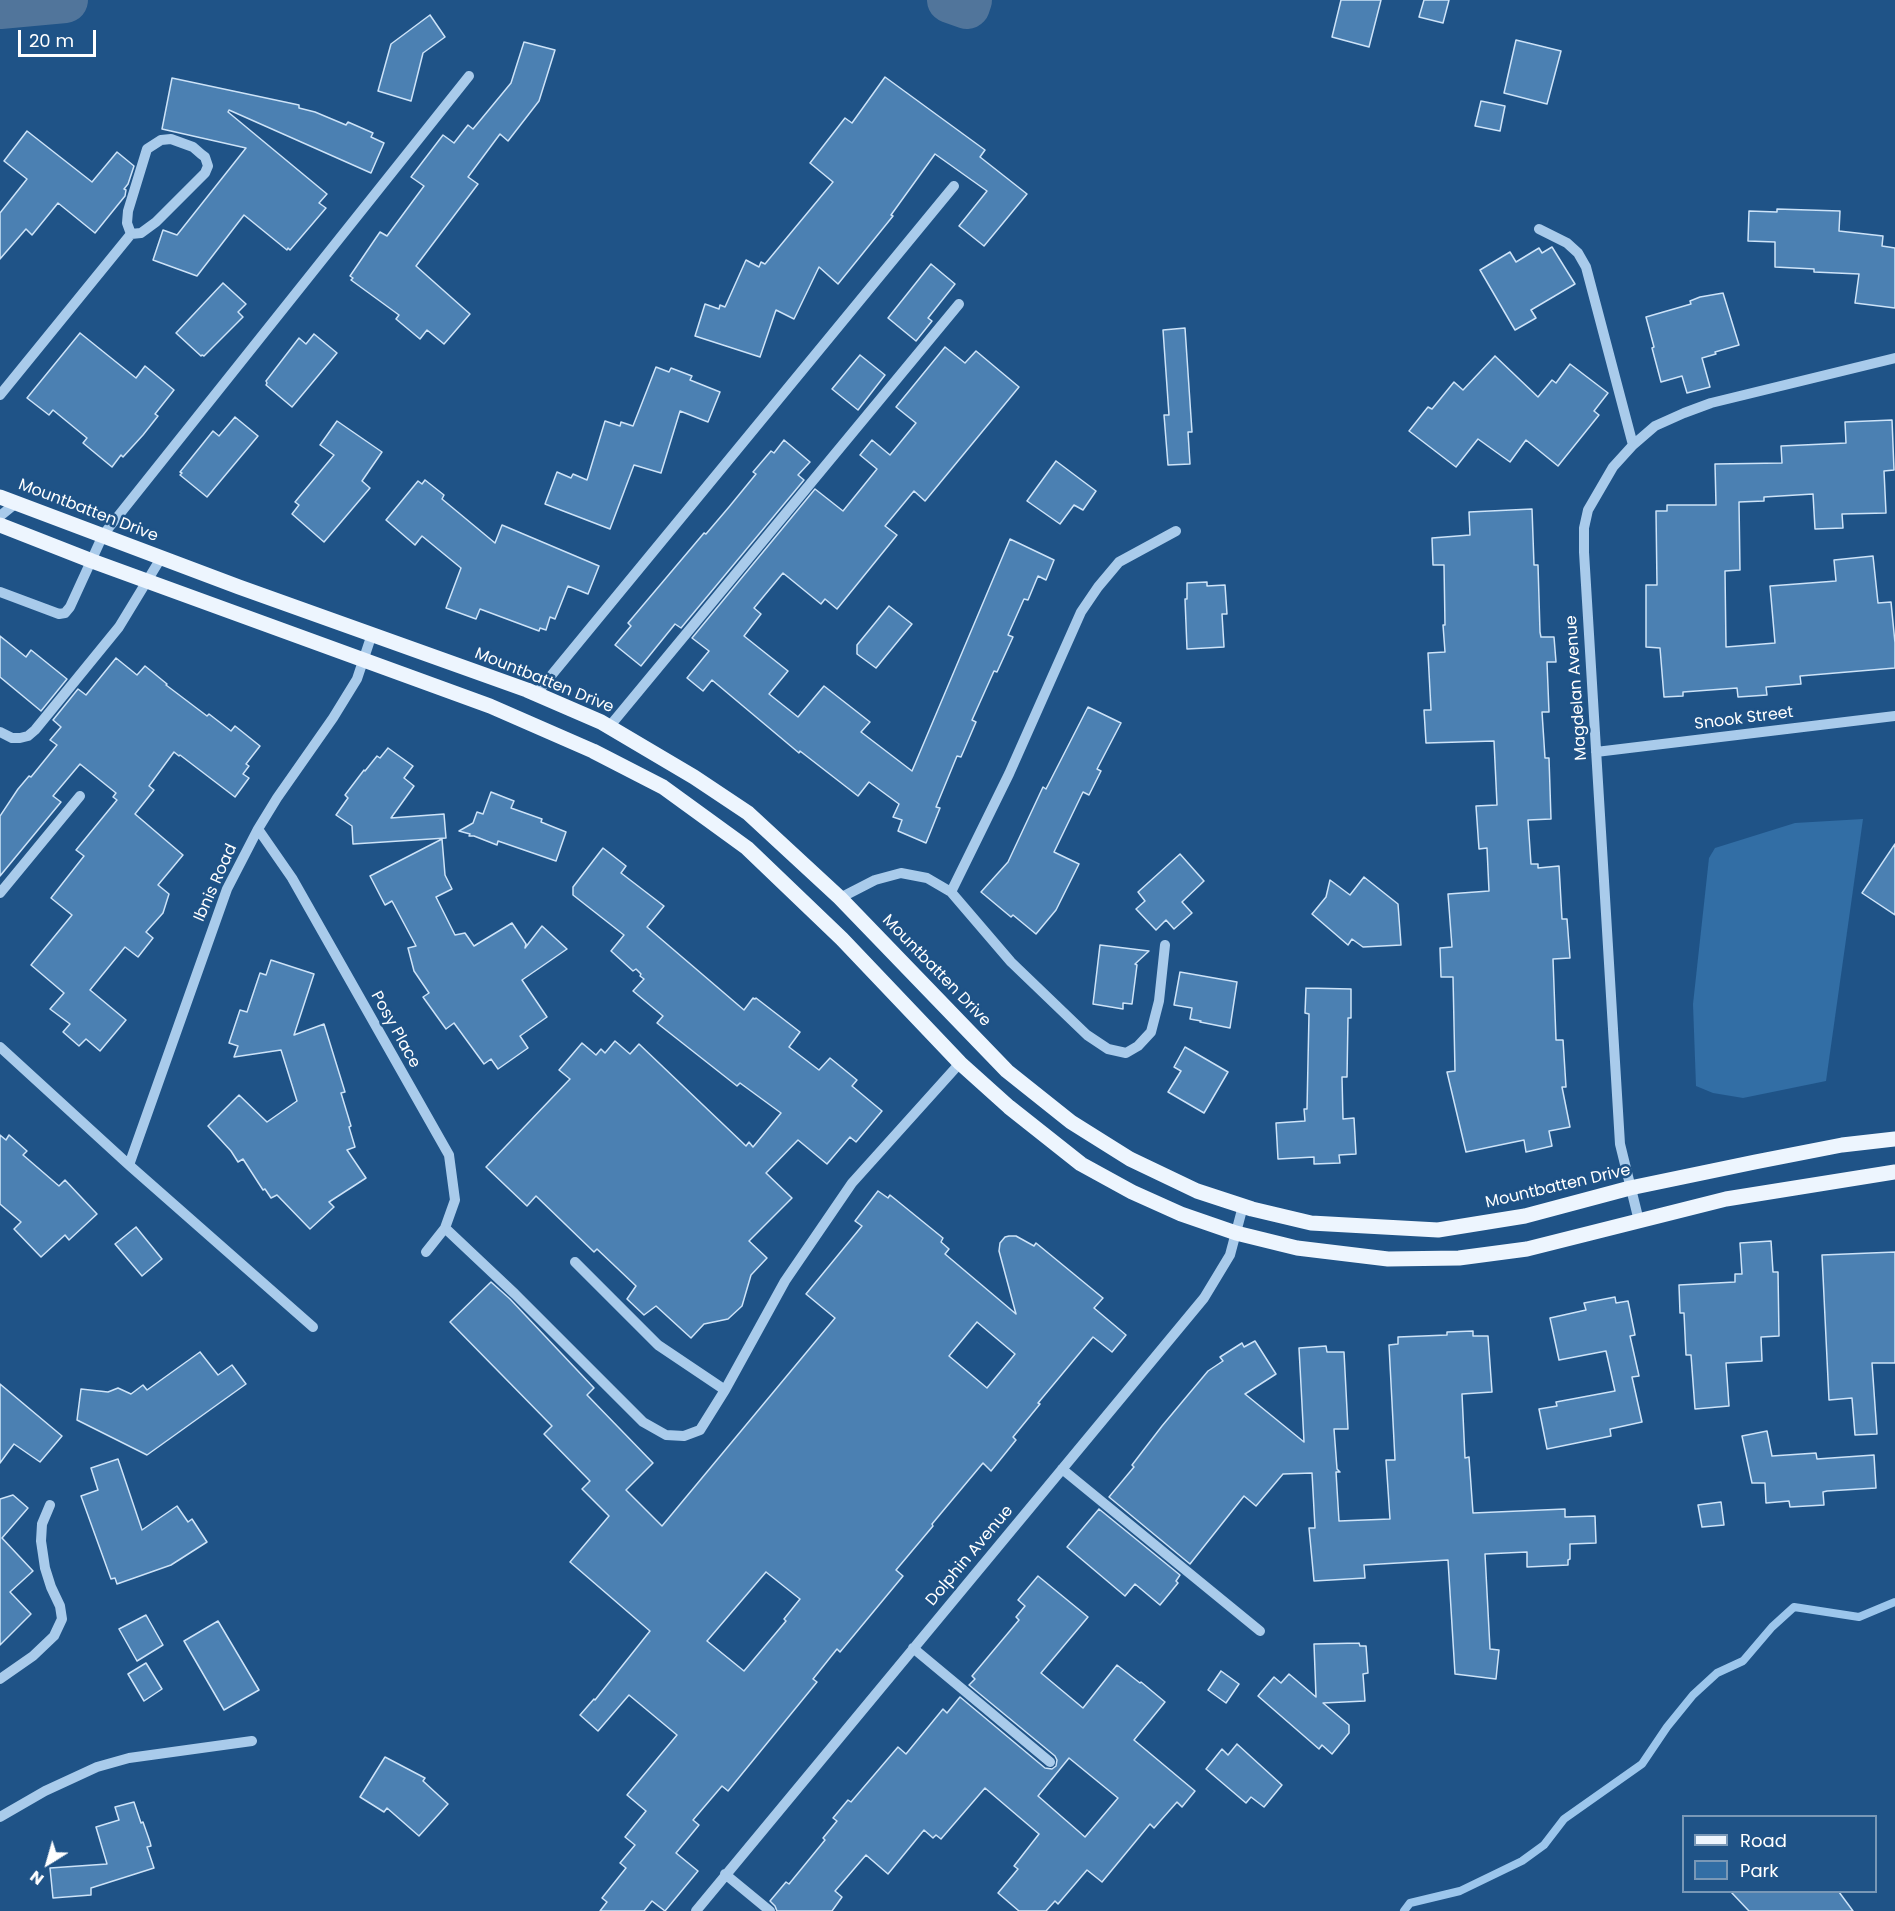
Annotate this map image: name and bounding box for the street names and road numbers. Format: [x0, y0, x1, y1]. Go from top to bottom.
street label: Mountbatten Drive [15, 475, 161, 547]
street label: Magdelan Avenue [1562, 615, 1592, 761]
street label: Mountbatten Drive [472, 644, 616, 718]
street label: Snook Street [1693, 703, 1795, 735]
street label: Ibnis Road [190, 841, 242, 925]
street label: Mountbatten Drive [878, 911, 994, 1031]
street label: Posy Place [366, 988, 424, 1072]
street label: Mountbatten Drive [1484, 1161, 1632, 1213]
street label: Dolphin Avenue [922, 1502, 1018, 1610]

